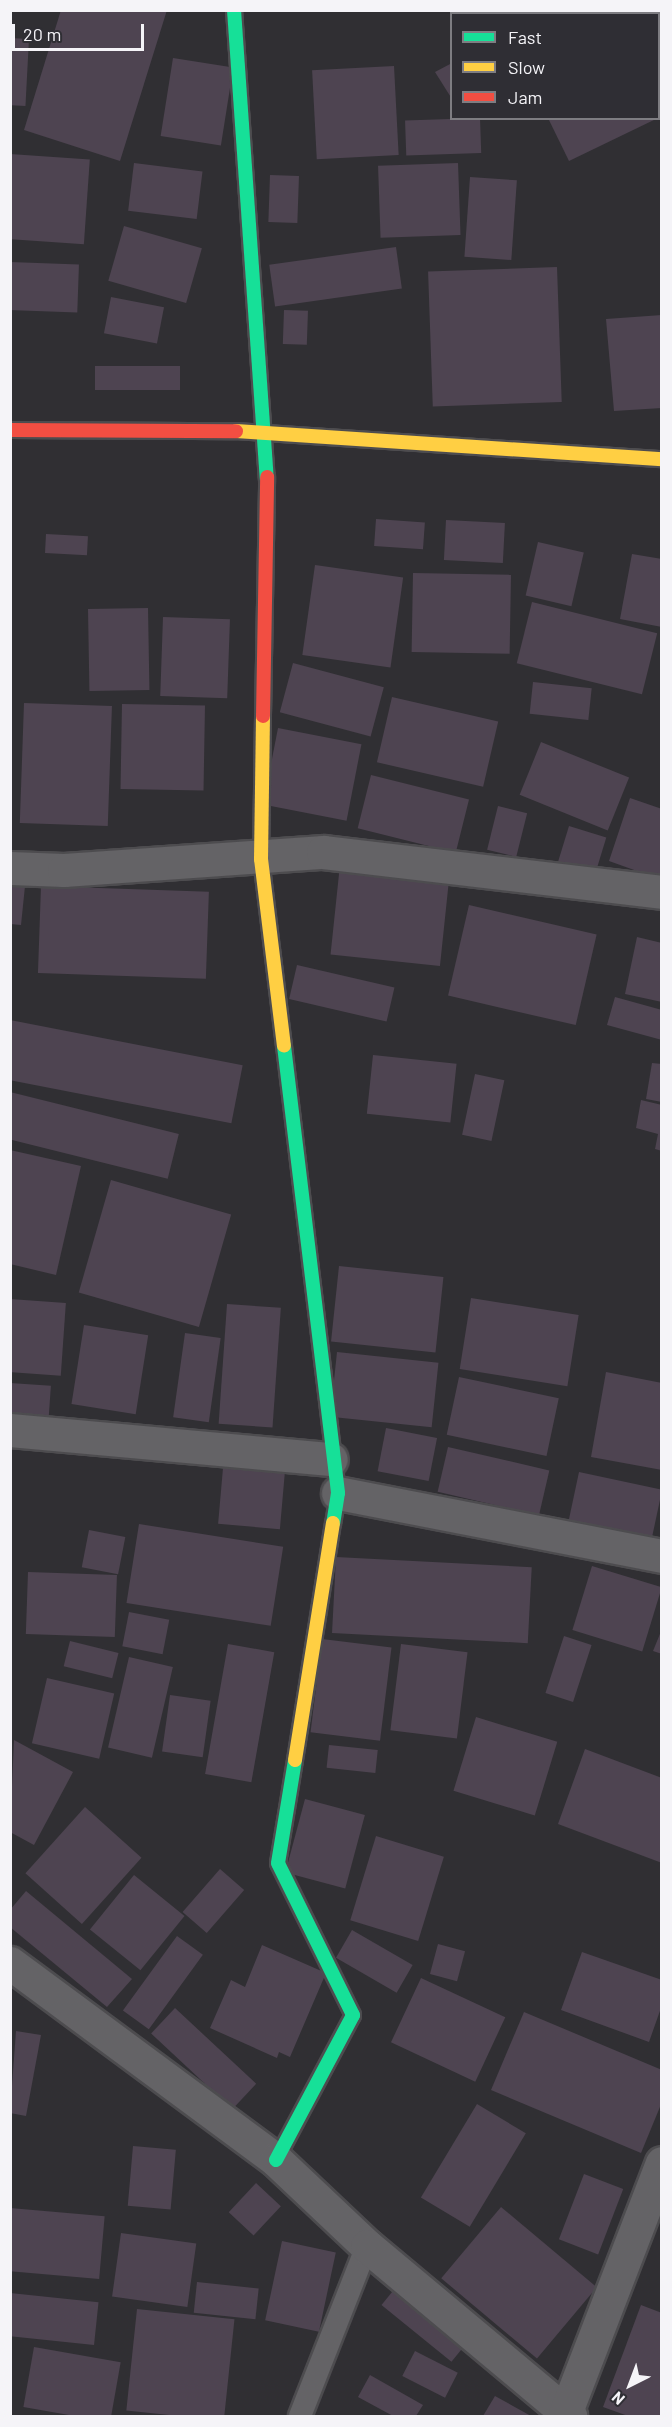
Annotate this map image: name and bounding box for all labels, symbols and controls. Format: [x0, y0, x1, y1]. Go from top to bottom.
scale bar [15, 12, 147, 50]
legend [450, 12, 660, 120]
text: 20 m [23, 23, 61, 45]
text: Fast [508, 26, 542, 48]
text: Slow [508, 56, 545, 78]
text: Jam [508, 86, 542, 108]
north arrow [600, 2355, 660, 2415]
text: N [607, 2388, 628, 2409]

